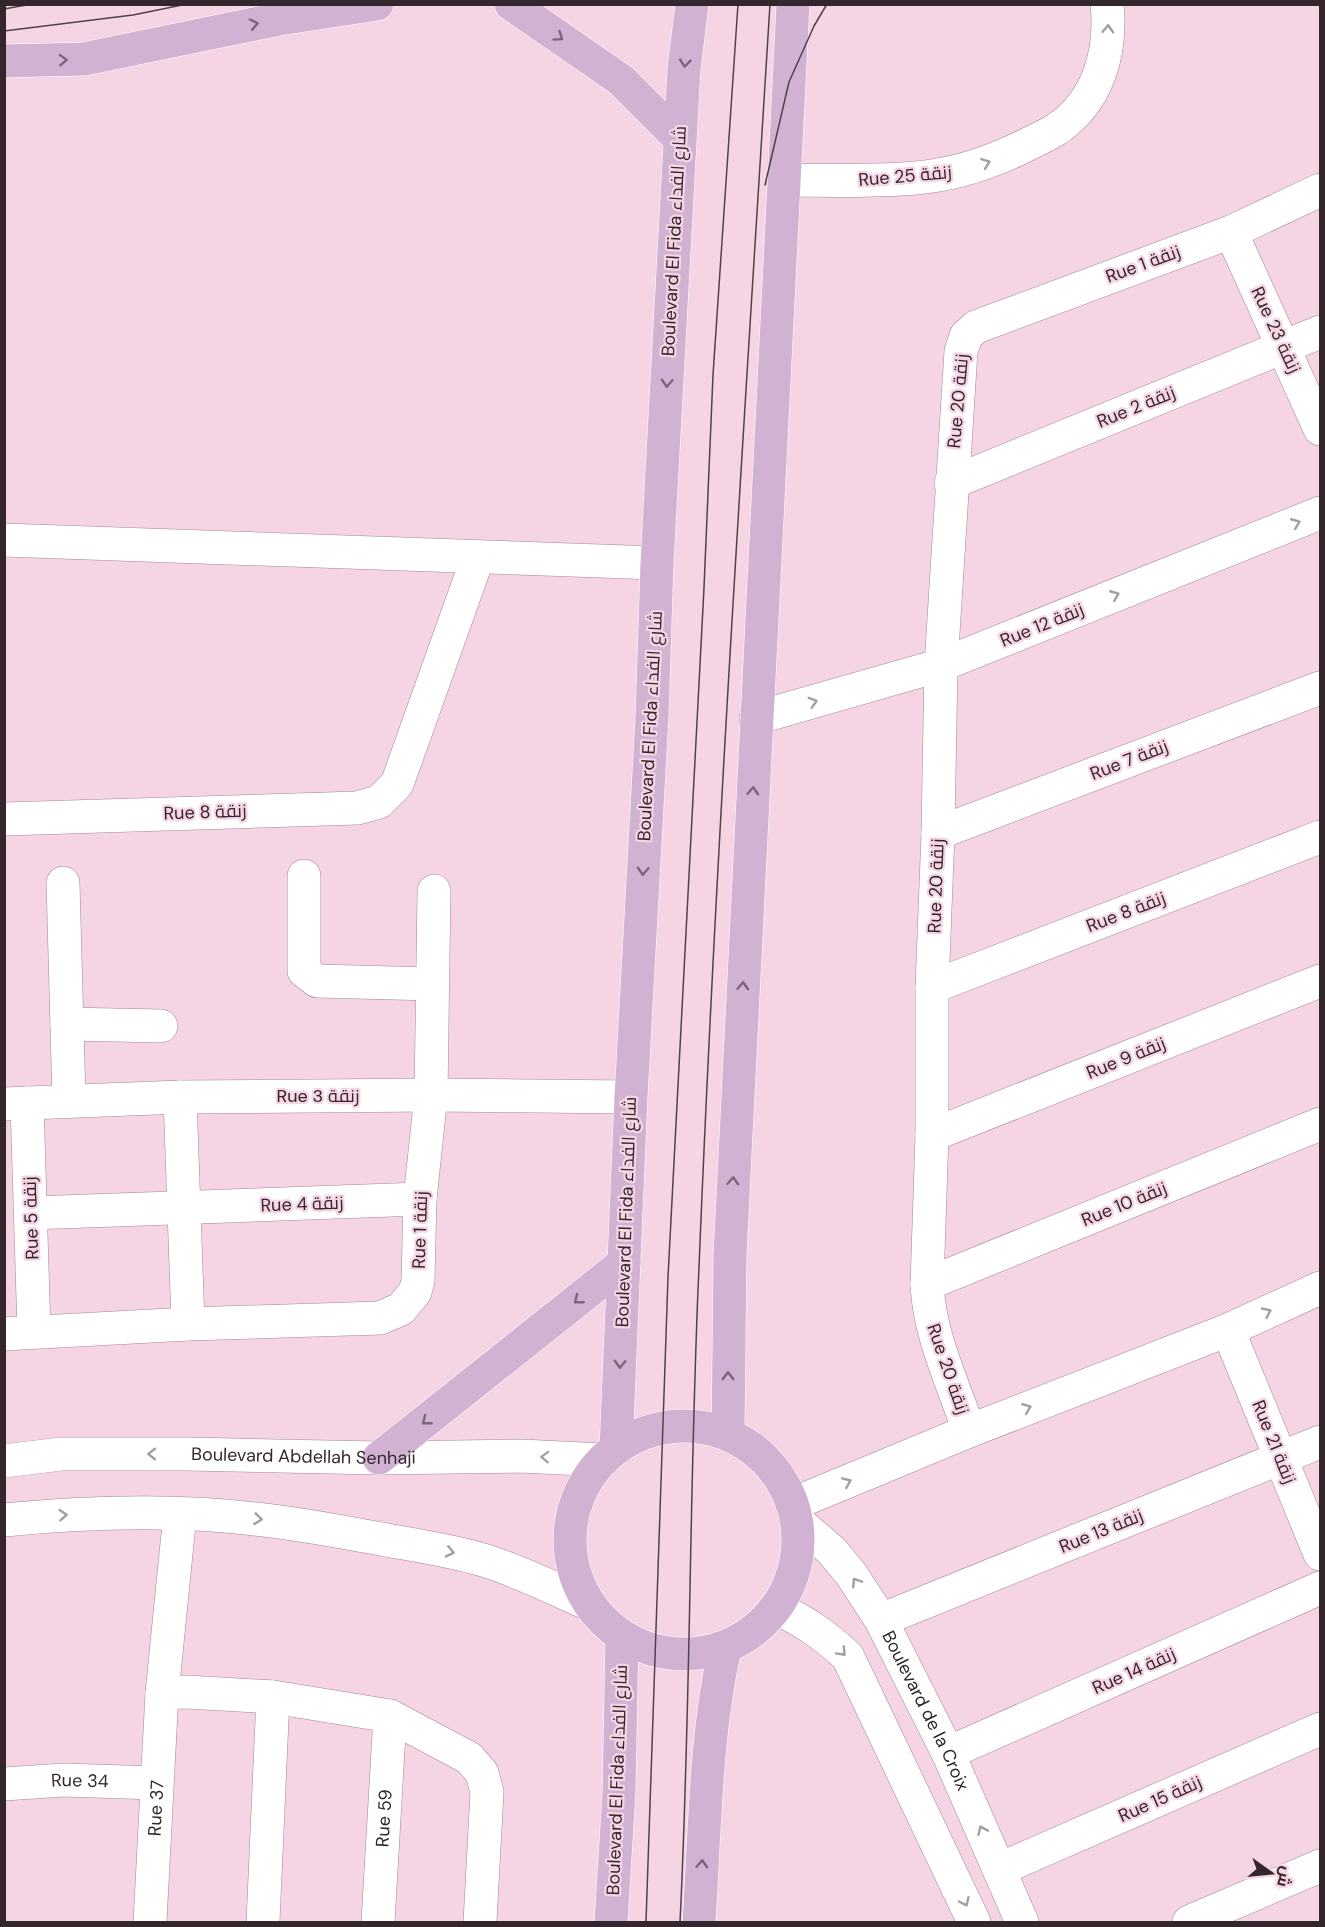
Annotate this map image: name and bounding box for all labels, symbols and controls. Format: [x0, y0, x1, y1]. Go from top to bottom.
one-way arrow [249, 18, 259, 31]
one-way arrow [1102, 25, 1114, 34]
one-way arrow [553, 30, 564, 41]
one-way arrow [58, 54, 67, 66]
one-way arrow [679, 58, 692, 67]
street label: Boulevard El Fida شارع الفداء [656, 125, 692, 357]
one-way arrow [981, 157, 991, 170]
street label: Rue 25 زنقة [857, 160, 953, 192]
street label: Rue 1 زنقة [1102, 239, 1184, 289]
street label: Rue 23 زنقة [1245, 283, 1307, 377]
street label: Rue 20 زنقة [942, 353, 974, 449]
one-way arrow [660, 379, 673, 388]
street label: Rue 2 زنقة [1093, 380, 1179, 434]
one-way arrow [1290, 518, 1301, 530]
one-way arrow [1109, 590, 1120, 603]
street label: Rue 12 زنقة [997, 597, 1087, 653]
street label: Boulevard El Fida شارع الفداء [632, 610, 668, 842]
one-way arrow [807, 696, 817, 709]
street label: Rue 7 زنقة [1086, 734, 1172, 786]
one-way arrow [746, 787, 759, 796]
street label: Rue 8 زنقة [163, 799, 247, 825]
street label: Rue 20 زنقة [922, 838, 950, 934]
one-way arrow [637, 867, 650, 876]
street label: Rue 8 زنقة [1083, 886, 1169, 938]
one-way arrow [736, 982, 749, 991]
street label: Rue 9 زنقة [1083, 1031, 1169, 1085]
street label: Rue 3 زنقة [277, 1084, 359, 1108]
street label: Boulevard El Fida شارع الفداء [610, 1096, 642, 1328]
street label: Rue 5 زنقة [18, 1176, 44, 1260]
one-way arrow [727, 1176, 740, 1185]
street label: Rue 10 زنقة [1078, 1176, 1170, 1232]
street label: Rue 4 زنقة [260, 1191, 344, 1217]
street label: Rue 1 زنقة [407, 1191, 433, 1269]
one-way arrow [574, 1292, 585, 1303]
one-way arrow [1260, 1308, 1271, 1320]
street label: Rue 20 زنقة [921, 1320, 975, 1418]
one-way arrow [613, 1359, 626, 1368]
one-way arrow [722, 1371, 734, 1380]
street label: Rue 21 زنقة [1246, 1397, 1302, 1487]
one-way arrow [1021, 1403, 1032, 1416]
one-way arrow [422, 1414, 433, 1425]
street label: Boulevard Abdellah Senhaji [191, 1442, 416, 1470]
one-way arrow [148, 1448, 157, 1460]
one-way arrow [540, 1451, 549, 1464]
one-way arrow [840, 1477, 851, 1489]
street label: Rue 13 زنقة [1055, 1503, 1147, 1559]
one-way arrow [58, 1509, 67, 1522]
one-way arrow [253, 1513, 262, 1525]
one-way arrow [444, 1545, 454, 1558]
one-way arrow [851, 1578, 863, 1588]
street label: Boulevard de la Croix [876, 1627, 975, 1794]
street label: Rue 14 زنقة [1089, 1642, 1179, 1700]
one-way arrow [835, 1646, 846, 1656]
street label: Boulevard El Fida شارع الفداء [601, 1664, 633, 1896]
street label: Rue 34 [50, 1768, 109, 1793]
street label: Rue 15 زنقة [1115, 1770, 1205, 1828]
street label: Rue 37 [143, 1780, 169, 1837]
street label: Rue 59 [370, 1789, 398, 1848]
one-way arrow [978, 1826, 990, 1837]
north arrow [1241, 1843, 1301, 1903]
one-way arrow [696, 1860, 709, 1869]
text: ش [1272, 1864, 1298, 1889]
one-way arrow [957, 1896, 969, 1907]

